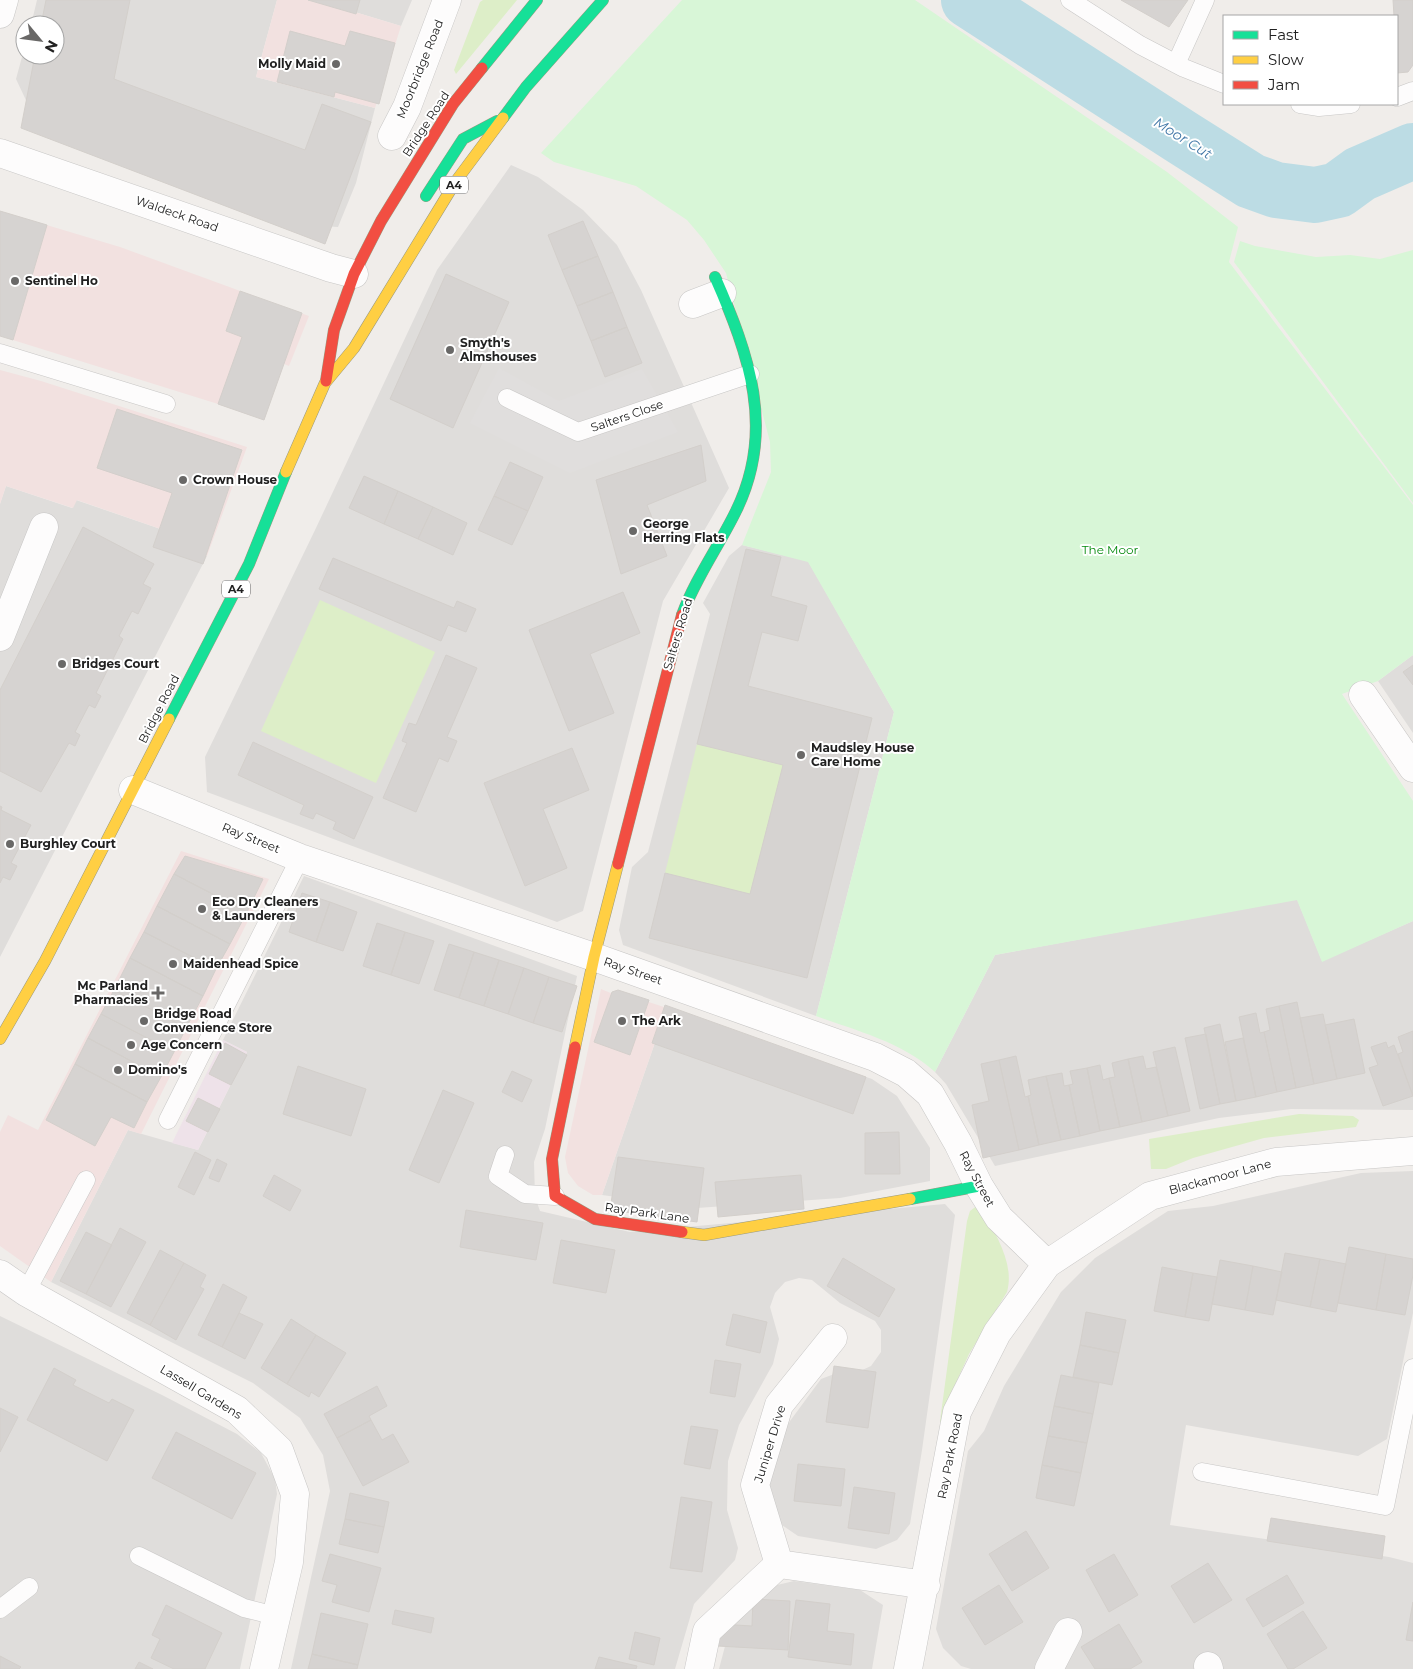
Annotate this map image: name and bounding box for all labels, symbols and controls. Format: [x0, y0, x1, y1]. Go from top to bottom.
north arrow [15, 15, 65, 65]
legend [1223, 15, 1398, 105]
street label: Moorbridge Road [393, 17, 446, 121]
text: Fast [1268, 25, 1299, 44]
text: N [41, 37, 62, 56]
text: Slow [1268, 50, 1304, 69]
place label: Molly Maid [258, 56, 326, 71]
marker: Molly Maid [330, 58, 342, 70]
text: Jam [1267, 75, 1300, 94]
street label: Bridge Road [399, 88, 452, 159]
water label: Moor Cut [1151, 113, 1216, 163]
road number: A4 [440, 176, 468, 194]
street label: Waldeck Road [134, 192, 221, 235]
place label: Sentinel Ho [25, 273, 98, 288]
marker: Sentinel Ho [9, 275, 21, 287]
place label: Smyth's Almshouses [459, 335, 537, 364]
marker: Smyth's Almshouses [444, 344, 456, 356]
street label: Salters Close [589, 396, 665, 435]
place label: Crown House [193, 472, 278, 487]
marker: Crown House [177, 474, 189, 486]
place label: George Herring Flats [643, 516, 725, 545]
marker: George Herring Flats [627, 525, 639, 537]
park label: The Moor [1082, 542, 1139, 557]
road number: A4 [222, 580, 250, 598]
street label: Salters Road [659, 596, 696, 672]
place label: Bridges Court [72, 656, 160, 671]
marker: Bridges Court [56, 658, 68, 670]
street label: Bridge Road [135, 672, 182, 746]
place label: Maudsley House Care Home [811, 740, 915, 769]
marker: Maudsley House Care Home [795, 749, 807, 761]
street label: Ray Street [220, 819, 283, 856]
place label: Burghley Court [20, 836, 117, 851]
marker: Burghley Court [4, 838, 16, 850]
place label: Eco Dry Cleaners & Launderers [212, 894, 319, 923]
marker: Eco Dry Cleaners & Launderers [196, 903, 208, 915]
street label: Ray Street [602, 953, 665, 988]
place label: Maidenhead Spice [183, 956, 299, 971]
marker: Maidenhead Spice [167, 958, 179, 970]
place label: Mc Parland Pharmacies [74, 978, 149, 1007]
marker: Mc Parland Pharmacies [152, 987, 164, 999]
place label: Bridge Road Convenience Store [154, 1006, 272, 1035]
place label: The Ark [632, 1013, 681, 1028]
marker: Bridge Road Convenience Store [138, 1015, 150, 1027]
marker: The Ark [616, 1015, 628, 1027]
place label: Age Concern [140, 1037, 222, 1052]
marker: Age Concern [125, 1039, 137, 1051]
place label: Domino's [128, 1062, 188, 1077]
marker: Domino's [112, 1064, 124, 1076]
street label: Ray Street [956, 1148, 999, 1209]
street label: Blackamoor Lane [1167, 1156, 1273, 1197]
street label: Ray Park Lane [604, 1199, 690, 1226]
street label: Lassell Gardens [158, 1361, 245, 1422]
street label: Juniper Drive [750, 1403, 788, 1485]
street label: Ray Park Road [934, 1412, 965, 1500]

